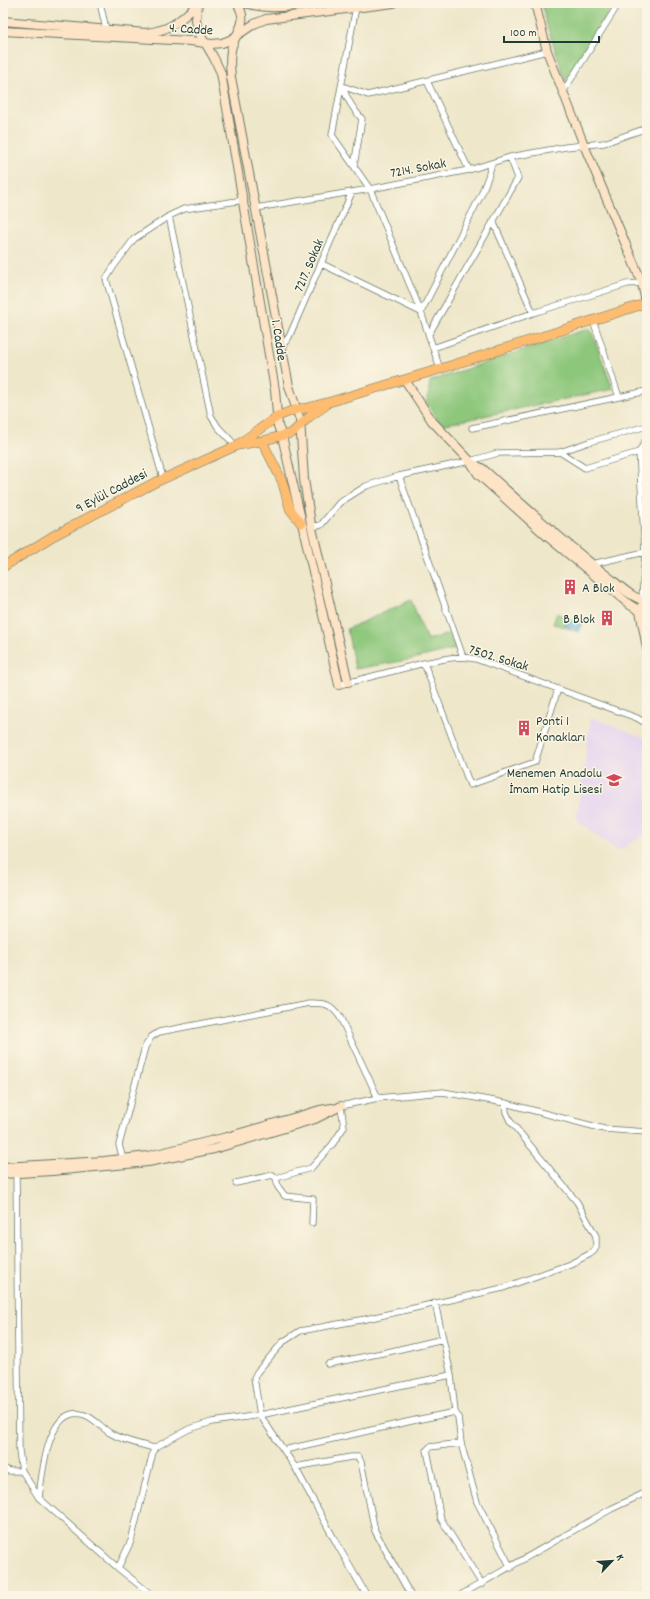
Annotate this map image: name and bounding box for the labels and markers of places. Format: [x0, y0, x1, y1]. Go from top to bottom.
building icon: A Blok [561, 578, 579, 596]
place label: A Blok [582, 579, 615, 599]
building icon: B Blok [598, 609, 616, 627]
place label: B Blok [563, 610, 595, 630]
place label: Ponti 1 Konakları [536, 712, 585, 748]
building icon: Ponti 1 Konakları [515, 719, 533, 737]
place label: Menemen Anadolu İmam Hatip Lisesi [507, 764, 602, 800]
school or university icon: Menemen Anadolu İmam Hatip Lisesi [605, 771, 623, 789]

